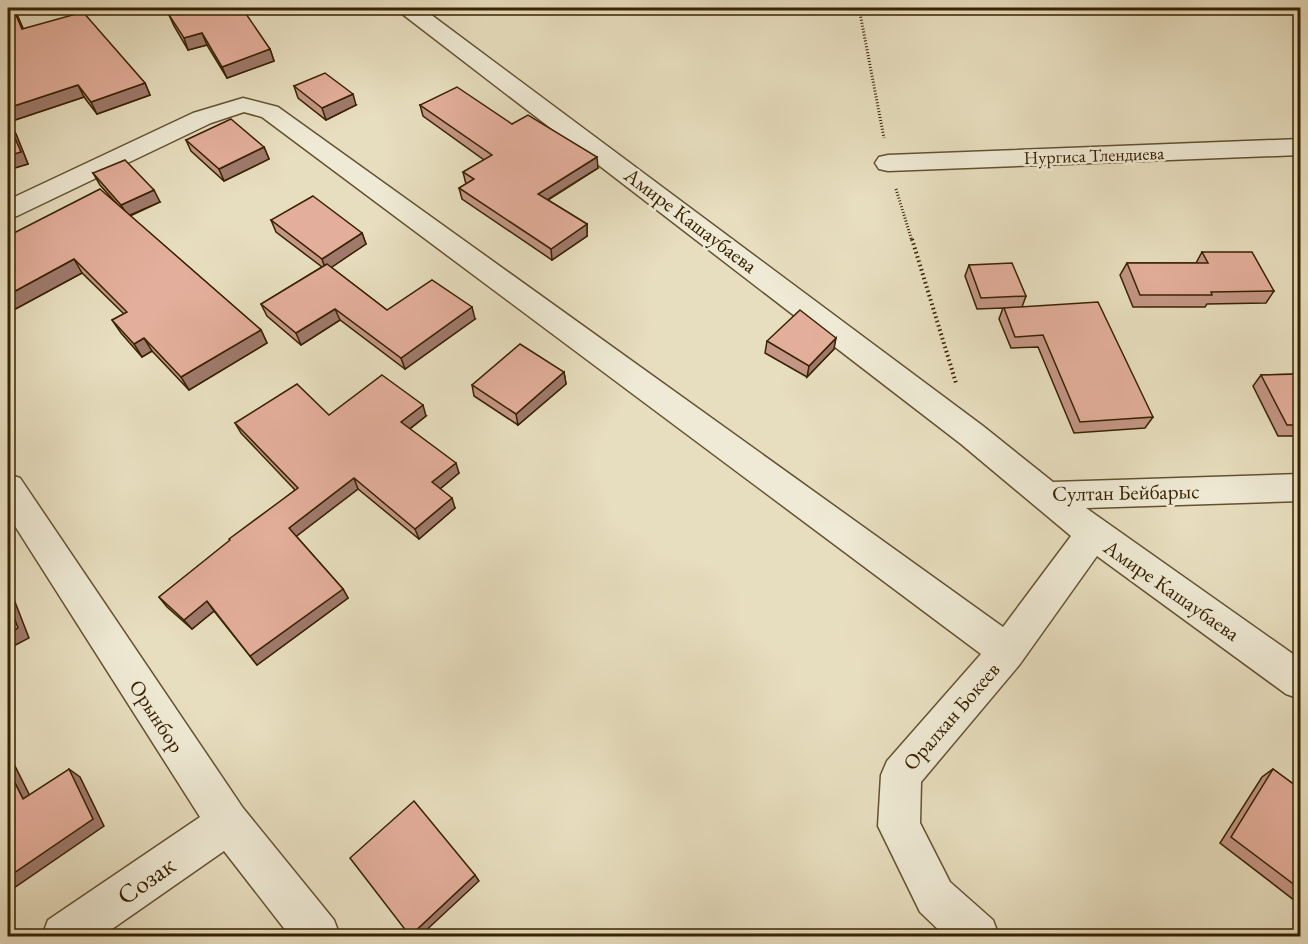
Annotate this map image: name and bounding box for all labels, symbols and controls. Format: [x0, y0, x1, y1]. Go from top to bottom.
street label: Нургиса Тлендиева [1023, 141, 1165, 169]
street label: Амире Кашаубаева [618, 161, 763, 279]
street label: Султан Бейбарыс [1052, 477, 1200, 507]
street label: Амире Кашаубаева [1098, 533, 1246, 647]
street label: Оралхан Бокеев [897, 656, 1005, 776]
street label: Орынбор [123, 674, 191, 758]
street label: Созак [110, 847, 182, 912]

